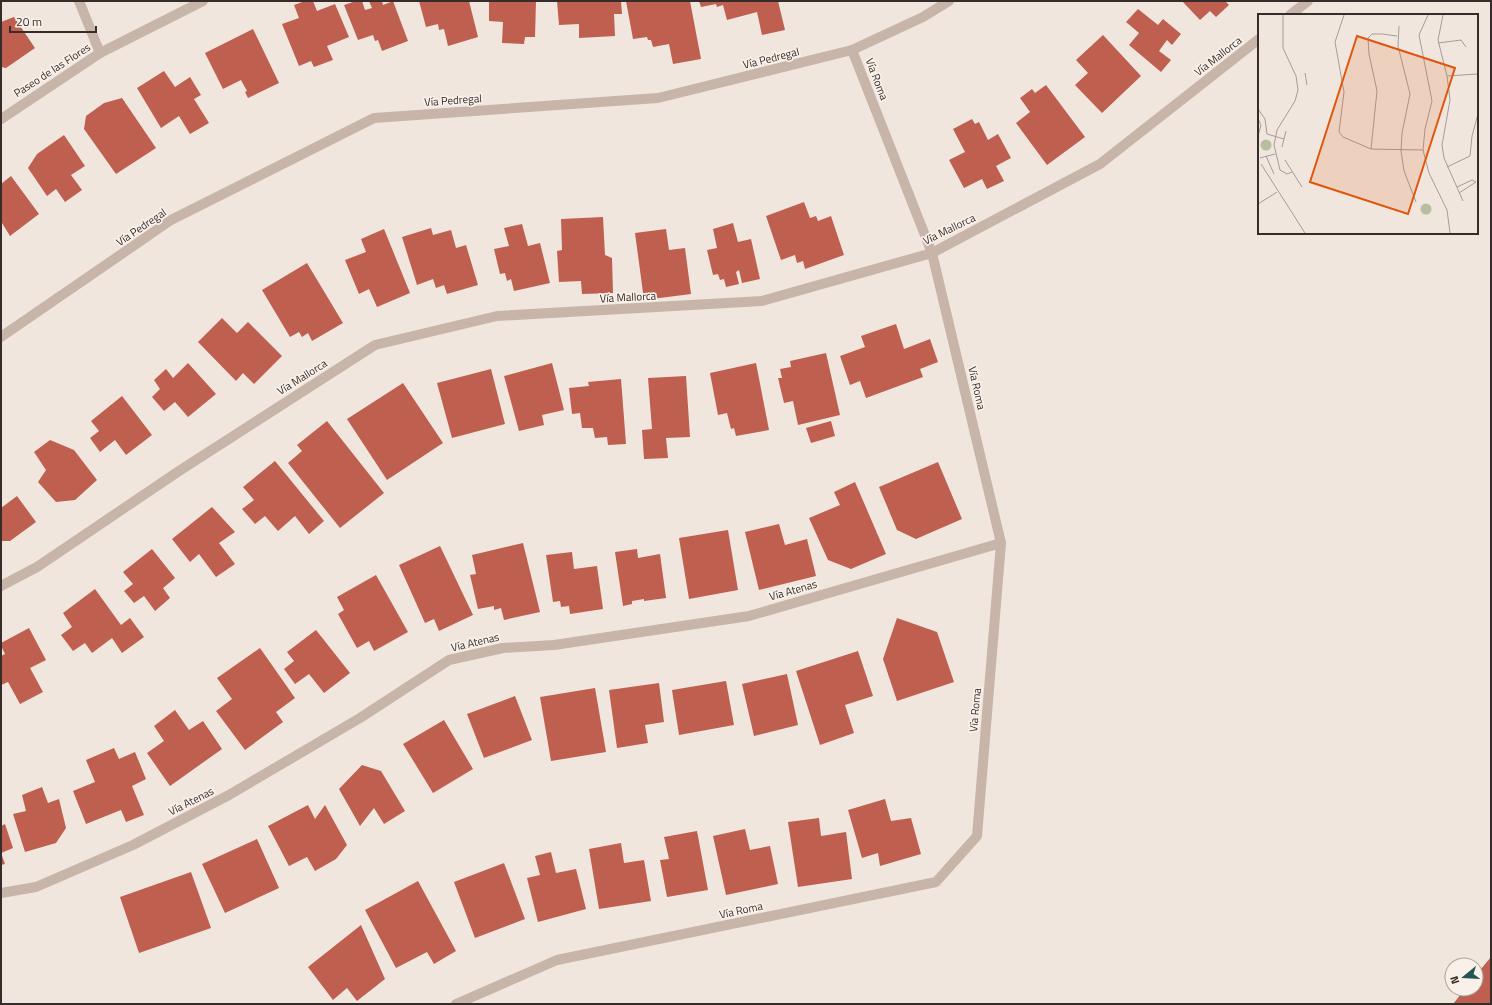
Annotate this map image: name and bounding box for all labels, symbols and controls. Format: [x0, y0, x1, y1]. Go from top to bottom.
scale bar [10, 8, 96, 34]
text: 20 m [16, 12, 42, 31]
inset map [1258, 14, 1478, 234]
street label: Vía Mallorca [1191, 32, 1246, 80]
street label: Paseo de las Flores [10, 39, 94, 101]
street label: Vía Pedregal [741, 43, 801, 73]
street label: Vía Roma [862, 56, 893, 103]
street label: Vía Pedregal [424, 90, 482, 110]
street label: Vía Pedregal [113, 204, 169, 250]
street label: Vía Mallorca [920, 209, 978, 249]
street label: Vía Mallorca [599, 288, 657, 306]
street label: Vía Mallorca [274, 355, 331, 399]
street label: Vía Roma [964, 365, 990, 412]
street label: Vía Atenas [767, 576, 819, 604]
street label: Vía Atenas [449, 629, 501, 655]
street label: Vía Roma [965, 687, 985, 733]
street label: Vía Atenas [165, 783, 217, 819]
street label: Vía Roma [718, 898, 765, 922]
north arrow [1444, 957, 1484, 997]
text: N [1446, 974, 1463, 986]

